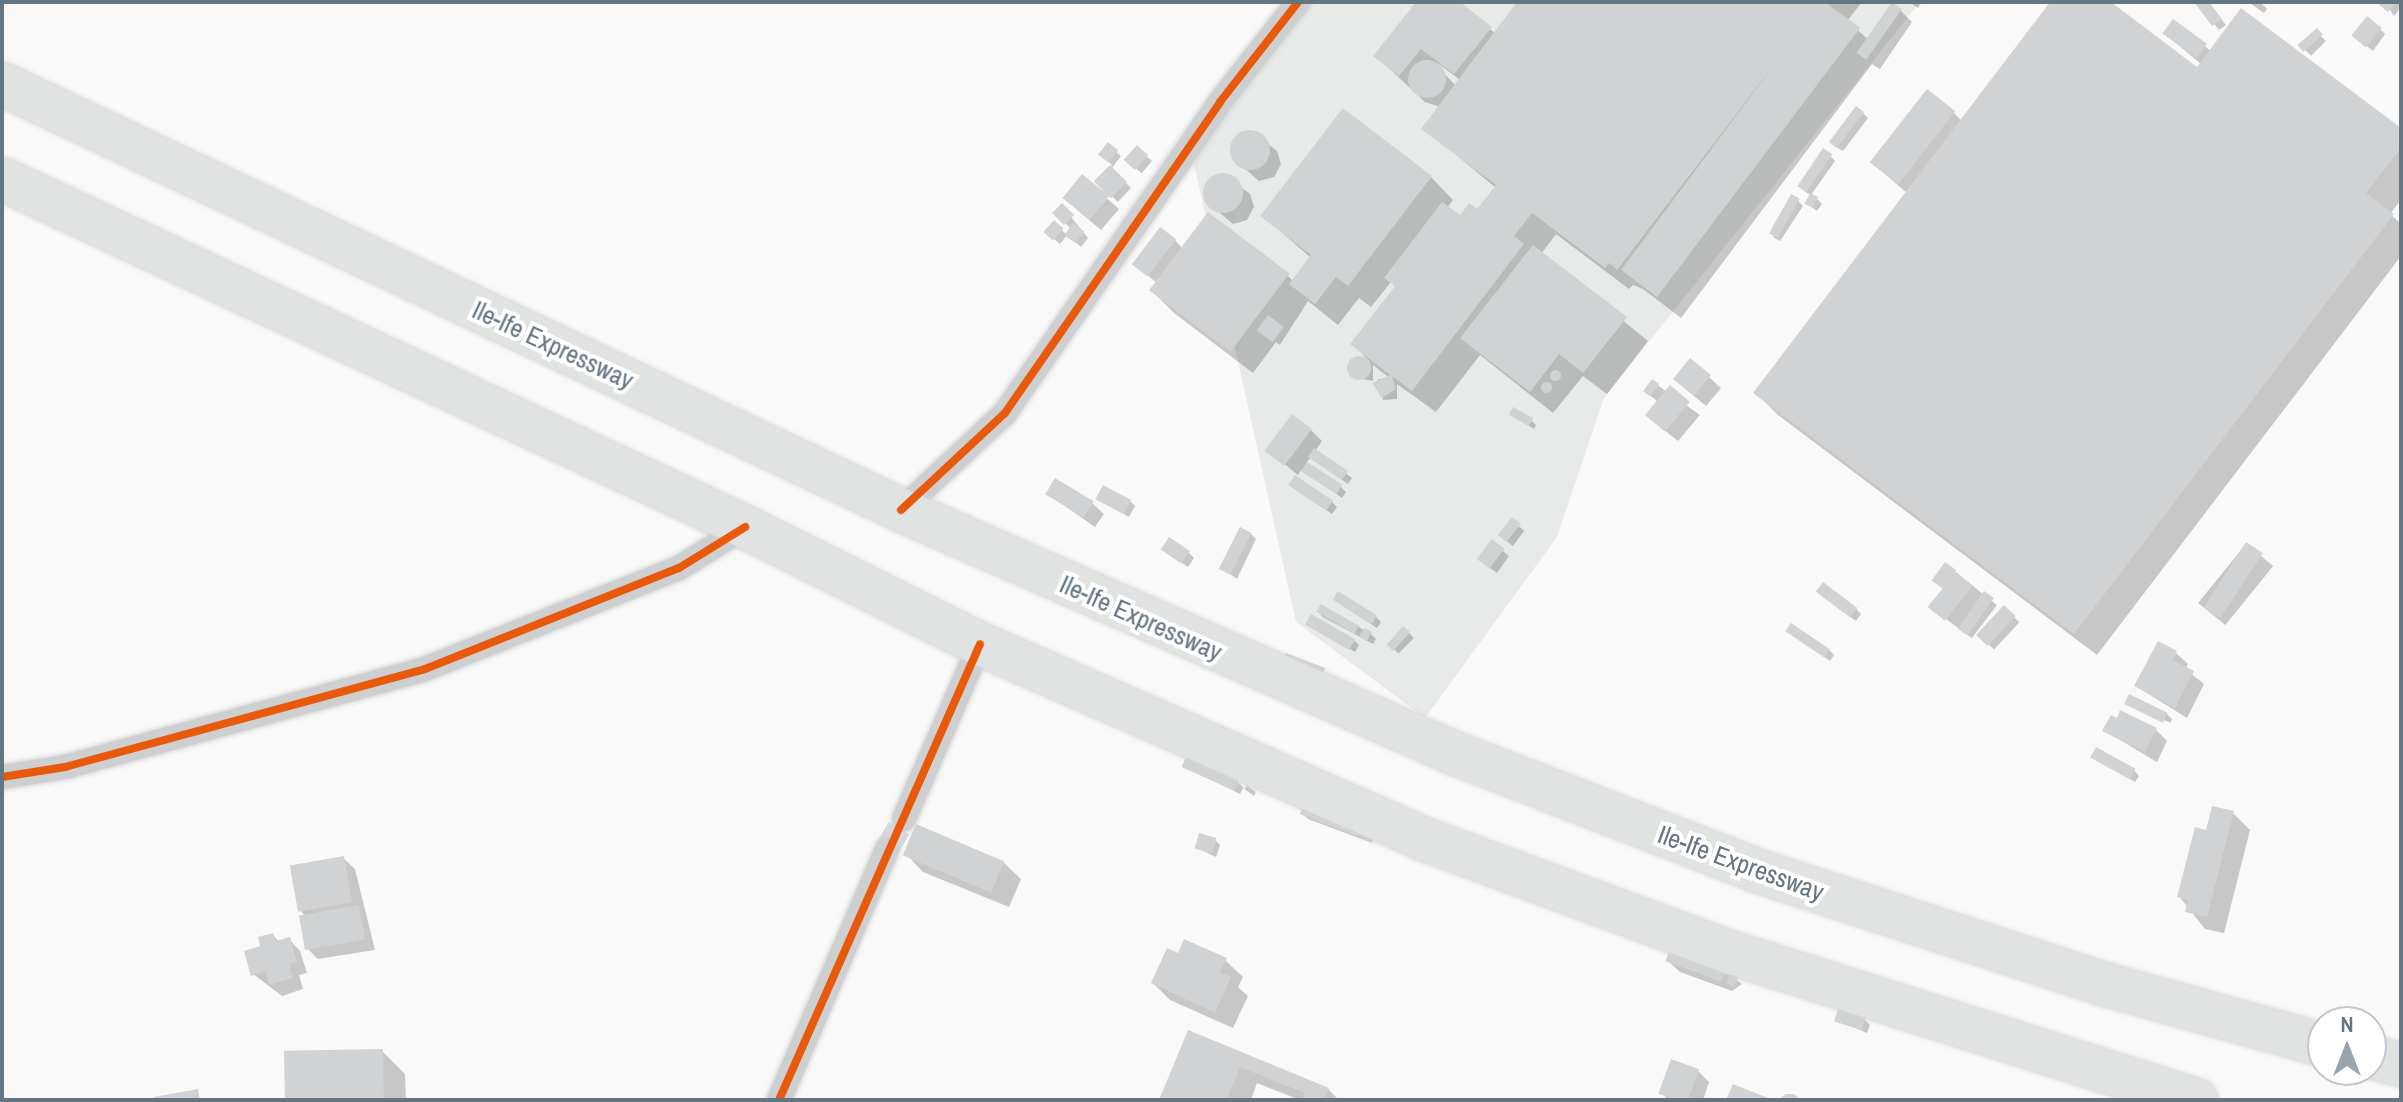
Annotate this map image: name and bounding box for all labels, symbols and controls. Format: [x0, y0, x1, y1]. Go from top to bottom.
street label: Ile-Ife Expressway [467, 294, 639, 396]
street label: Ile-Ife Expressway [1055, 568, 1227, 668]
street label: Ile-Ife Expressway [1654, 819, 1828, 907]
north arrow [2307, 1006, 2387, 1086]
text: N [2340, 1009, 2354, 1039]

